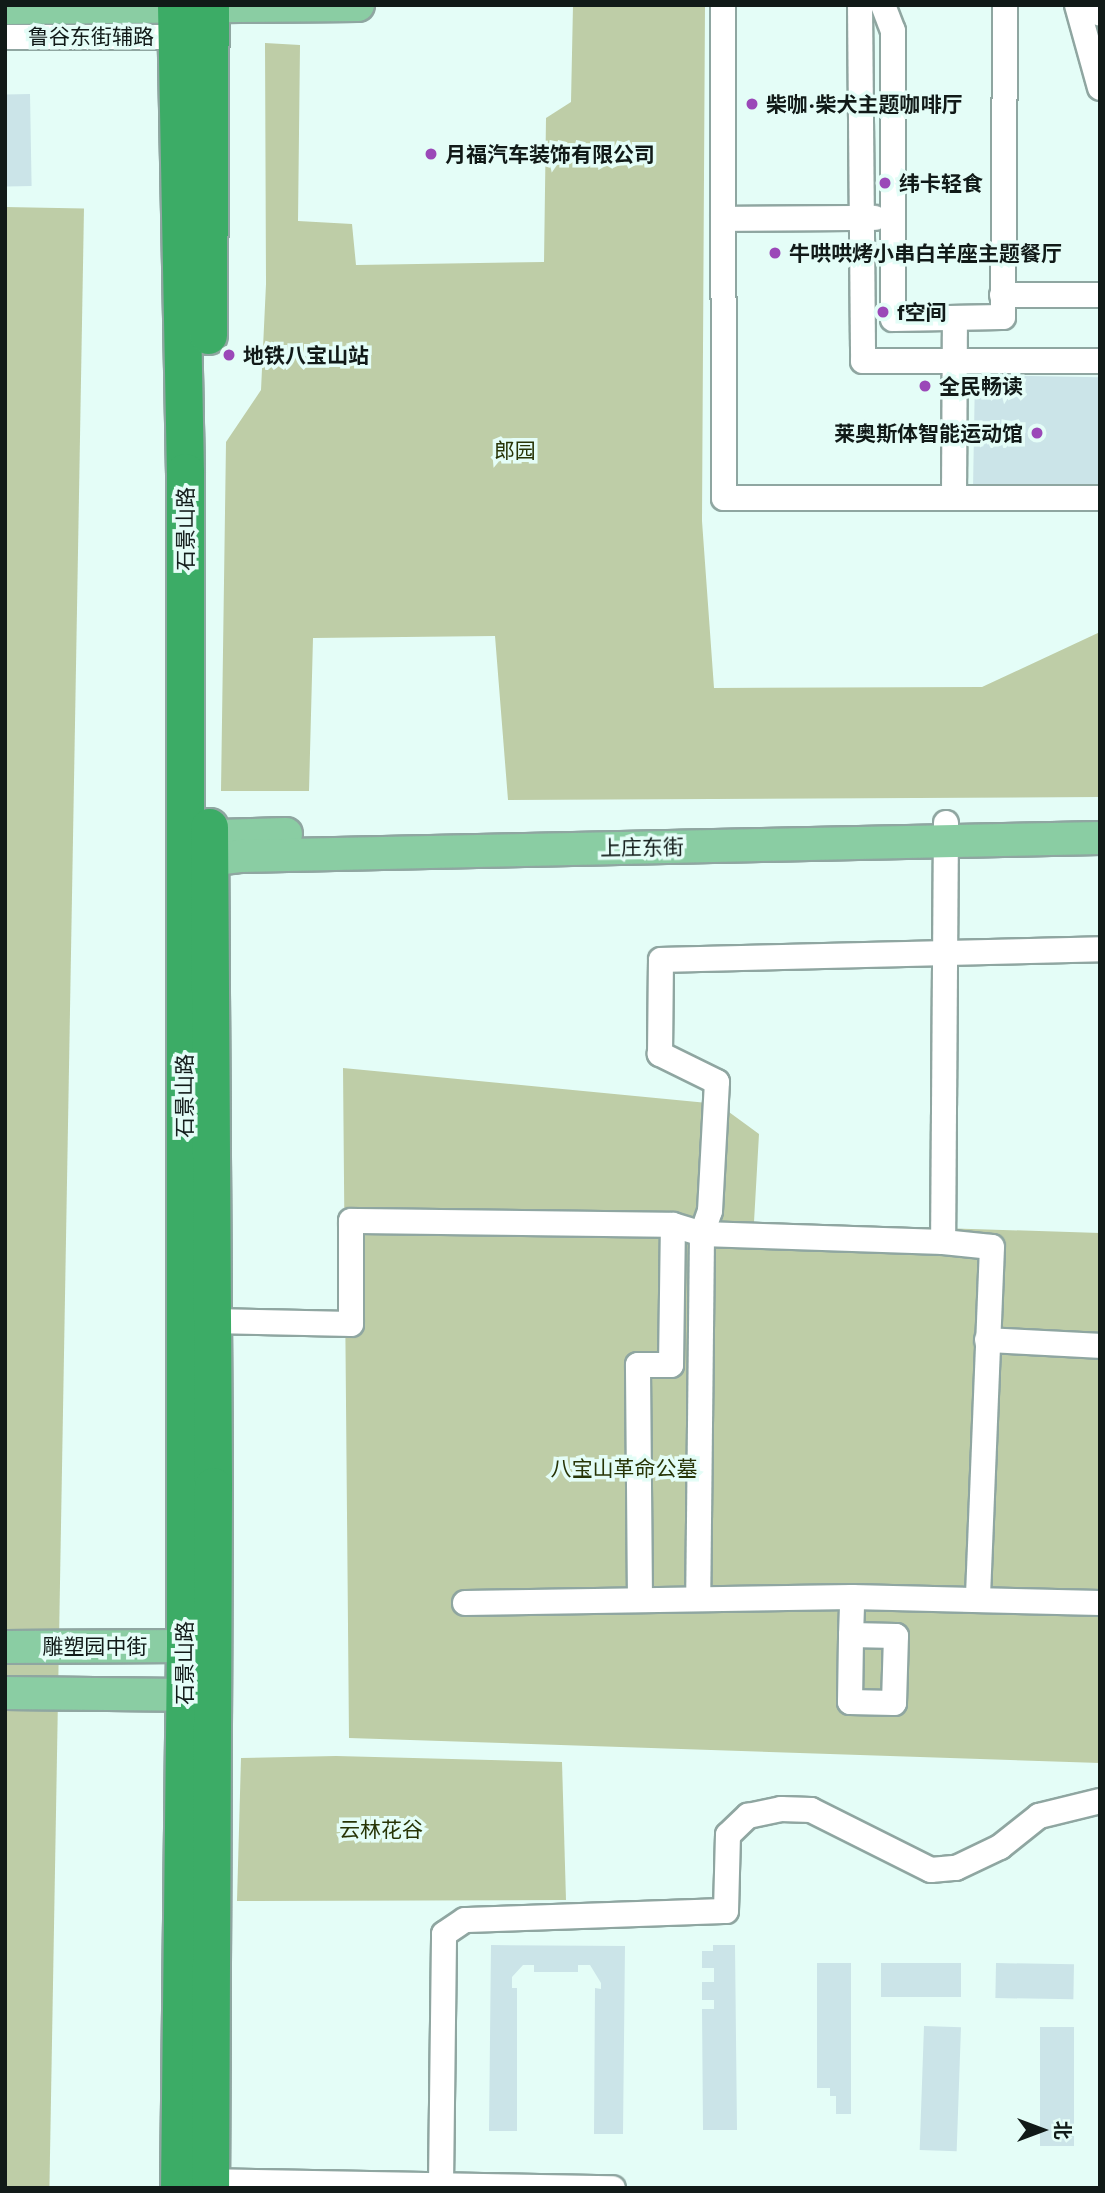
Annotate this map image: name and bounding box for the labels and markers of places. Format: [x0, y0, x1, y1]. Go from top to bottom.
place label: 柴咖·柴犬主题咖啡厅 [766, 91, 963, 117]
marker: 柴咖·柴犬主题咖啡厅 [744, 96, 760, 112]
place label: 月福汽车装饰有限公司 [445, 141, 655, 167]
marker: 月福汽车装饰有限公司 [423, 146, 439, 162]
place label: 纬卡轻食 [899, 170, 983, 196]
marker: 纬卡轻食 [877, 175, 893, 191]
place label: 牛哄哄烤小串白羊座主题餐厅 [789, 240, 1062, 266]
marker: 牛哄哄烤小串白羊座主题餐厅 [767, 245, 783, 261]
place label: f空间 [897, 299, 947, 325]
marker: f空间 [875, 304, 891, 320]
place label: 地铁八宝山站 [243, 342, 369, 368]
marker: 地铁八宝山站 [221, 347, 237, 363]
place label: 全民畅读 [939, 373, 1023, 399]
marker: 全民畅读 [917, 378, 933, 394]
place label: 莱奥斯体智能运动馆 [834, 420, 1023, 446]
marker: 莱奥斯体智能运动馆 [1029, 425, 1045, 441]

